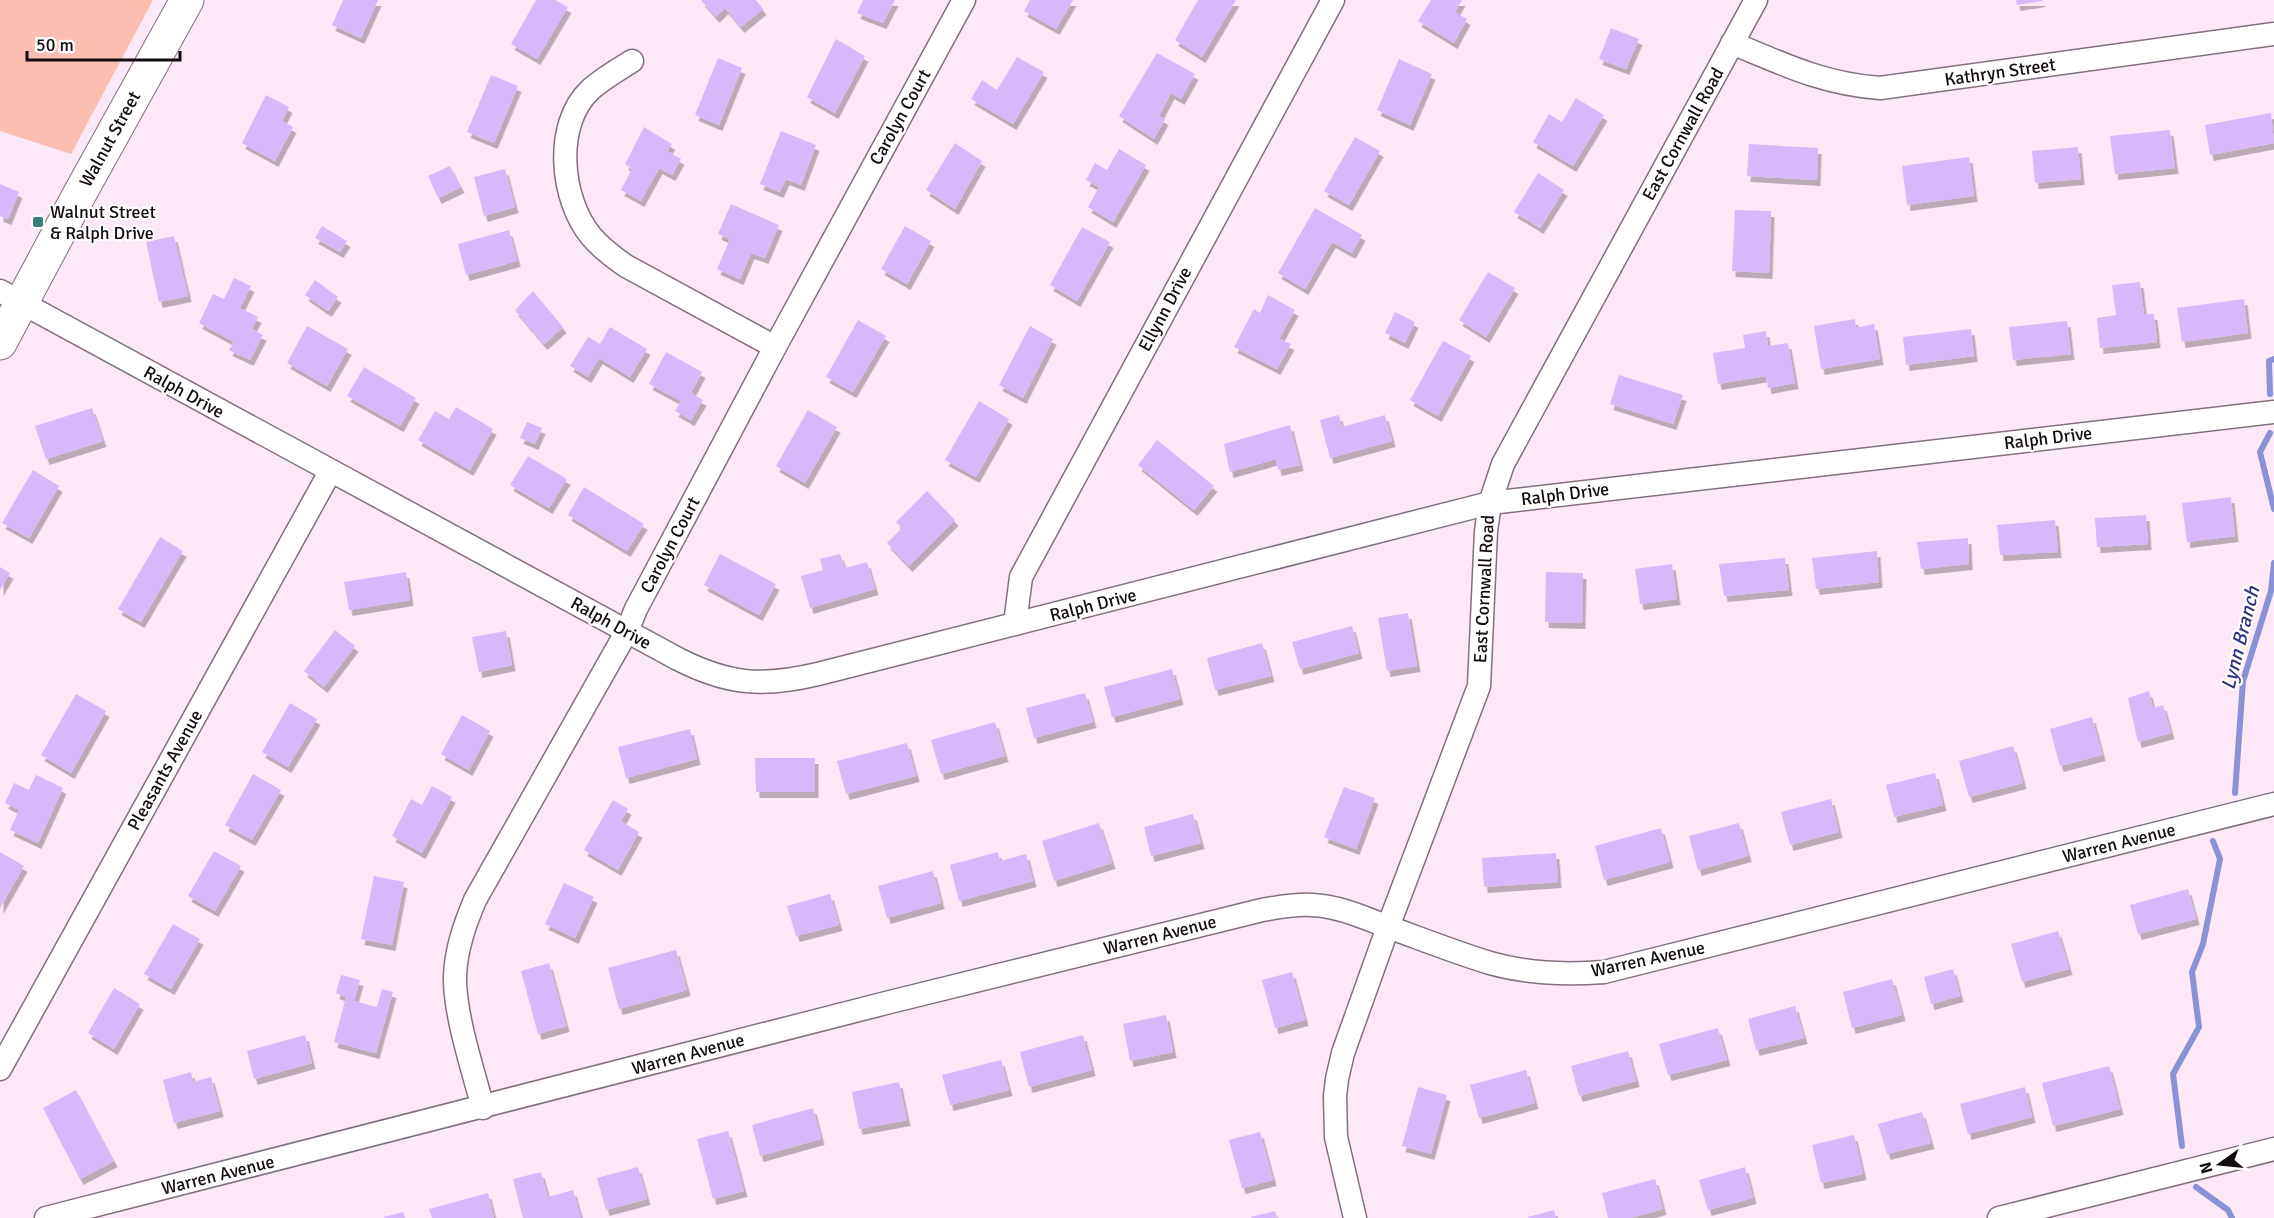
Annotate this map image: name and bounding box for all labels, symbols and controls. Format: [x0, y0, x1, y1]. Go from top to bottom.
scale bar [27, 24, 180, 62]
text: 50 m [36, 34, 74, 56]
street label: Kathryn Street [1943, 53, 2057, 91]
street label: East Cornwall Road [1637, 64, 1729, 204]
street label: Carolyn Court [865, 65, 935, 169]
street label: Walnut Street [75, 87, 145, 191]
place label: Walnut Street & Ralph Drive [50, 201, 156, 244]
marker: Walnut Street & Ralph Drive [31, 215, 45, 229]
street label: Ellynn Drive [1134, 263, 1196, 355]
street label: Ralph Drive [140, 361, 228, 423]
street label: Ralph Drive [2003, 422, 2093, 454]
street label: Ralph Drive [1520, 478, 1610, 510]
street label: Carolyn Court [635, 493, 705, 597]
street label: East Cornwall Road [1469, 514, 1499, 664]
water label: Lynn Branch [2216, 583, 2266, 692]
street label: Ralph Drive [1047, 584, 1139, 626]
street label: Ralph Drive [567, 592, 655, 654]
street label: Pleasants Avenue [123, 706, 207, 834]
street label: Warren Avenue [2060, 818, 2178, 868]
street label: Warren Avenue [1101, 910, 1219, 960]
street label: Warren Avenue [1589, 936, 1707, 982]
street label: Warren Avenue [629, 1028, 747, 1080]
north arrow [2190, 1134, 2250, 1194]
street label: Warren Avenue [159, 1150, 277, 1200]
text: N [2195, 1160, 2218, 1176]

